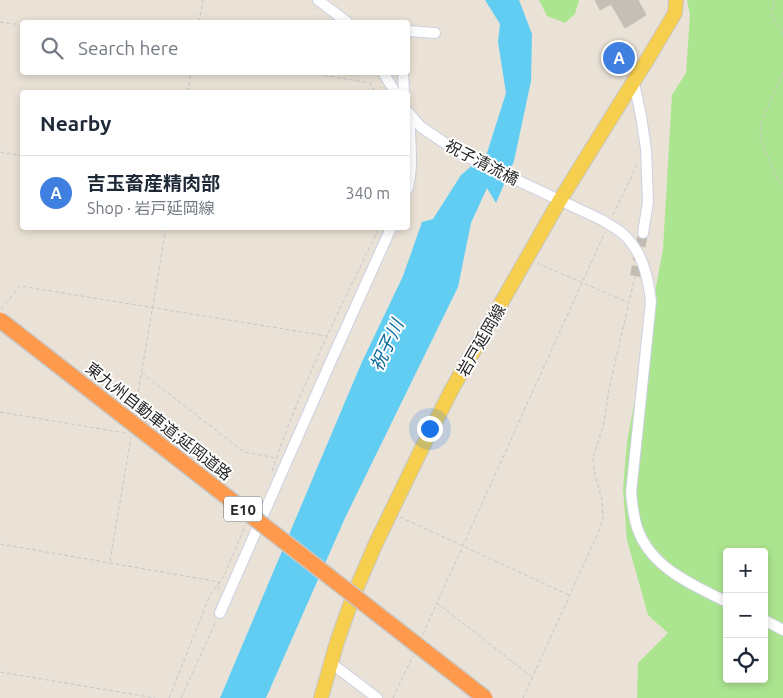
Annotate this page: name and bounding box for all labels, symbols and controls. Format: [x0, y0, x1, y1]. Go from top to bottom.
search box [20, 20, 410, 75]
icon: search [38, 34, 66, 62]
text: Search here [78, 37, 178, 59]
pin: A [603, 39, 635, 77]
text: Nearby [40, 111, 111, 135]
street label: 祝子清流橋 [442, 136, 522, 188]
text: 吉玉畜産精肉部 [87, 172, 220, 194]
text: A [50, 184, 62, 202]
text: 340 m [345, 184, 390, 202]
text: Shop · 岩戸延岡線 [87, 199, 215, 217]
street label: 岩戸延岡線 [453, 301, 509, 379]
water label: 祝子川 [366, 314, 407, 374]
street label: 東九州自動車道;延岡道路 [83, 359, 235, 483]
your location [417, 416, 443, 442]
road number: E10 [224, 496, 262, 522]
map controls [723, 548, 768, 683]
button: + [723, 548, 768, 593]
button: − [723, 593, 768, 638]
button: locate [723, 638, 768, 683]

